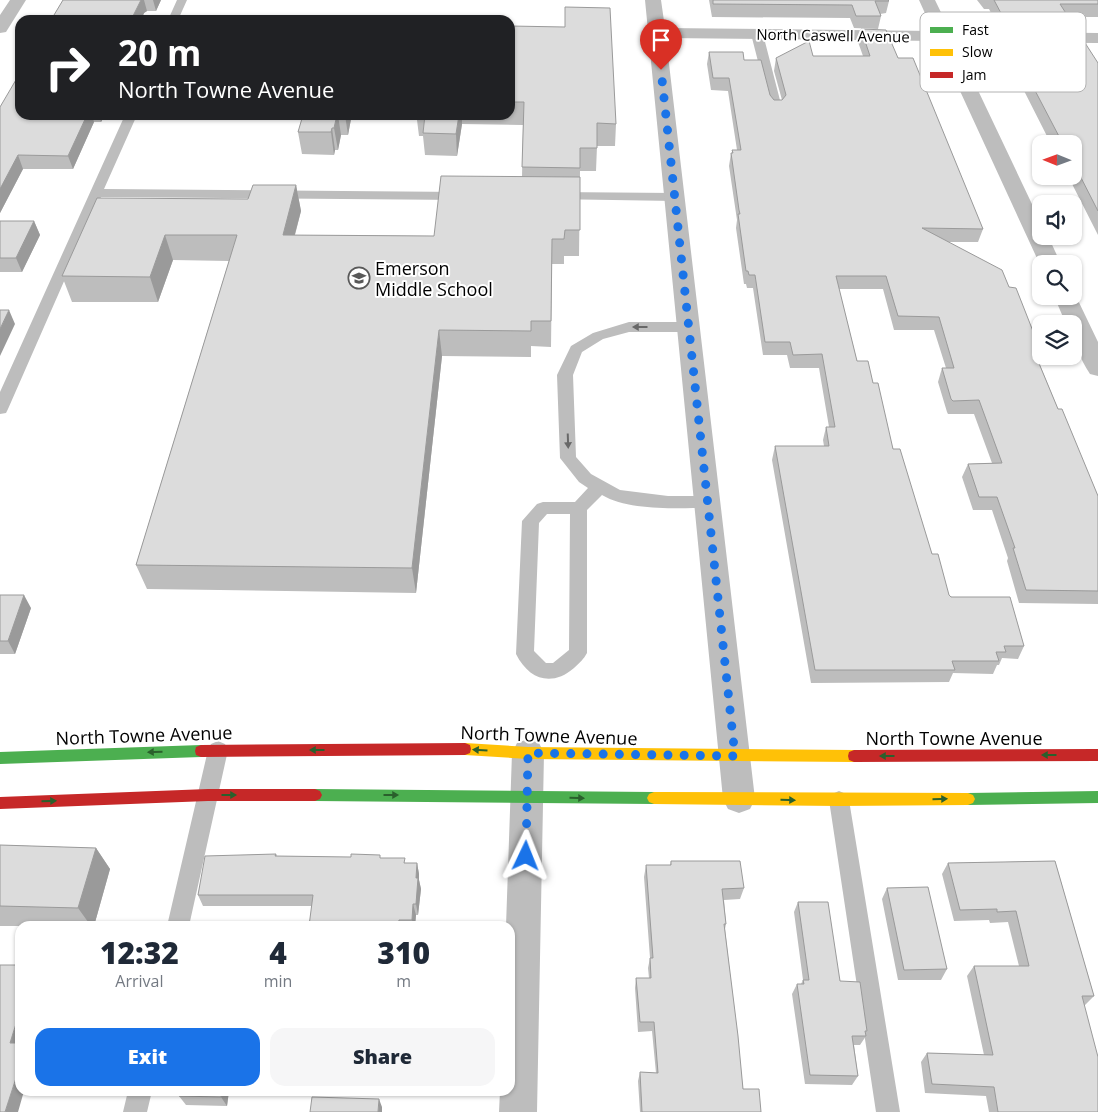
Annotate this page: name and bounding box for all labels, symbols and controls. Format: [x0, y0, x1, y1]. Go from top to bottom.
legend [920, 12, 1086, 92]
pin [640, 19, 682, 70]
text: Fast [962, 20, 989, 39]
street label: North Caswell Avenue [756, 24, 910, 46]
icon: arrive [647, 26, 675, 54]
text: 20 m [118, 29, 201, 76]
icon: right [35, 35, 100, 100]
text: Slow [962, 42, 993, 61]
text: Jam [960, 65, 987, 84]
text: North Towne Avenue [118, 74, 334, 104]
north arrow [1032, 135, 1082, 185]
map controls [1032, 135, 1082, 365]
button: sound [1032, 195, 1082, 245]
button: search [1032, 255, 1082, 305]
place label: Emerson Middle School [375, 256, 493, 301]
school or university icon: Emerson Middle School [347, 266, 371, 290]
button: layers [1032, 315, 1082, 365]
one-way arrow [632, 323, 648, 331]
one-way arrow [564, 433, 572, 449]
street label: North Towne Avenue [55, 720, 233, 750]
street label: North Towne Avenue [460, 720, 638, 750]
street label: North Towne Avenue [865, 726, 1043, 750]
one-way arrow [472, 745, 488, 753]
one-way arrow [309, 746, 325, 754]
one-way arrow [147, 749, 163, 757]
one-way arrow [1041, 751, 1057, 759]
one-way arrow [879, 752, 895, 760]
one-way arrow [221, 791, 237, 799]
one-way arrow [383, 791, 399, 799]
one-way arrow [569, 794, 585, 802]
one-way arrow [933, 795, 949, 803]
one-way arrow [780, 796, 796, 804]
one-way arrow [41, 797, 57, 805]
position arrow [499, 829, 551, 881]
text: 12:32 [100, 932, 179, 973]
text: 4 [269, 932, 287, 973]
text: 310 [377, 932, 430, 973]
text: Arrival [115, 970, 163, 992]
text: min [264, 970, 292, 992]
text: m [396, 970, 411, 992]
button: Exit [35, 1028, 260, 1086]
button: Share [270, 1028, 495, 1086]

